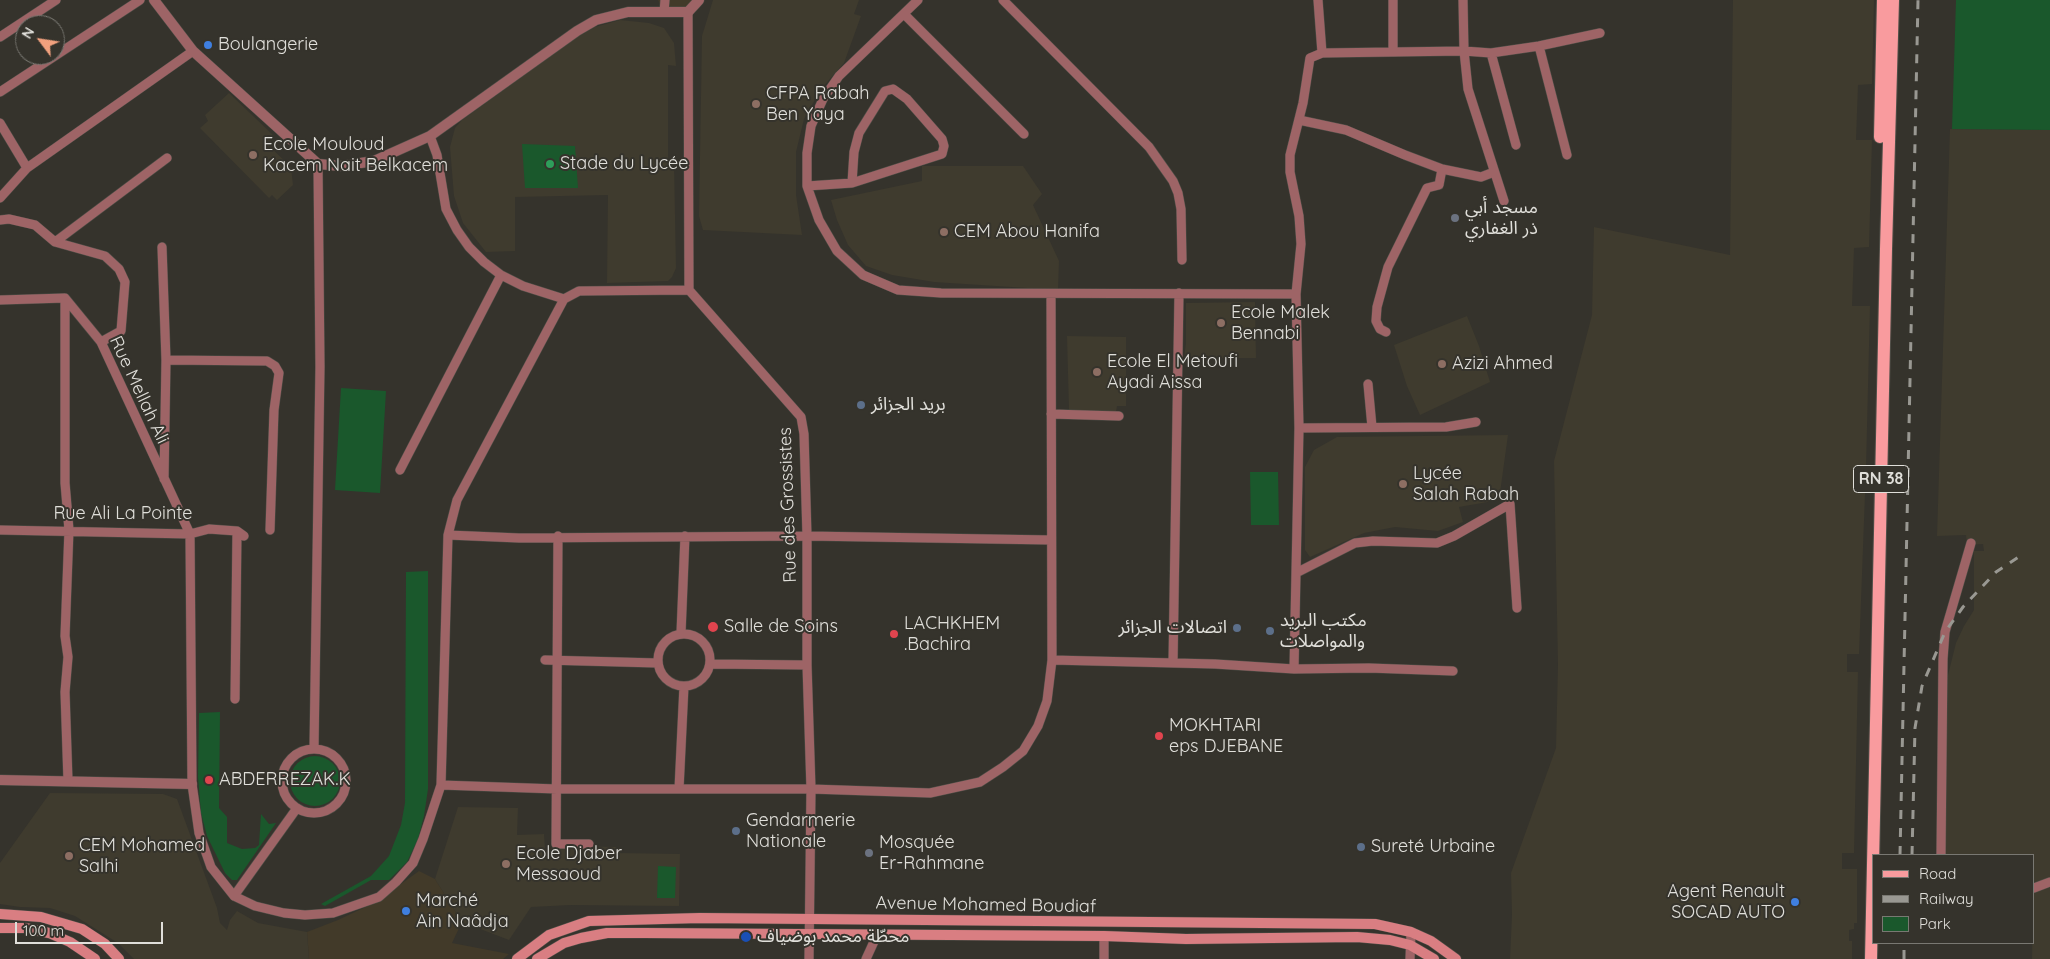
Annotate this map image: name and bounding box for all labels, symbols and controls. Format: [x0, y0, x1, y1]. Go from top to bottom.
north arrow [15, 15, 65, 65]
text: N [18, 24, 38, 42]
place label: Boulangerie [218, 34, 318, 56]
marker: Boulangerie [202, 39, 214, 51]
place label: CFPA Rabah Ben Yaya [766, 83, 870, 126]
marker: CFPA Rabah Ben Yaya [750, 98, 762, 110]
place label: Ecole Mouloud Kacem Nait Belkacem [263, 134, 448, 176]
marker: Ecole Mouloud Kacem Nait Belkacem [247, 149, 259, 161]
place label: Stade du Lycée [560, 153, 688, 175]
marker: Stade du Lycée [544, 158, 556, 170]
place label: مسجد أبي ذر الغفاري [1465, 197, 1538, 240]
marker: مسجد أبي ذر الغفاري [1449, 212, 1461, 224]
place label: CEM Abou Hanifa [954, 221, 1100, 243]
marker: CEM Abou Hanifa [938, 226, 950, 238]
place label: Ecole Malek Bennabi [1231, 302, 1330, 344]
marker: Ecole Malek Bennabi [1215, 317, 1227, 329]
street label: Rue Mellah Ali [105, 333, 173, 447]
place label: Ecole El Metoufi Ayadi Aissa [1107, 351, 1238, 394]
place label: Azizi Ahmed [1452, 353, 1553, 375]
marker: Azizi Ahmed [1436, 358, 1448, 370]
marker: Ecole El Metoufi Ayadi Aissa [1091, 366, 1103, 378]
place label: بريد الجزائر [871, 394, 946, 416]
marker: بريد الجزائر [855, 399, 867, 411]
street label: Rue des Grossistes [774, 427, 802, 583]
place label: Lycée Salah Rabah [1413, 463, 1519, 506]
road number: RN 38 [1854, 466, 1908, 492]
marker: Lycée Salah Rabah [1397, 478, 1409, 490]
street label: Rue Ali La Pointe [53, 503, 193, 525]
place label: مكتب البريد والمواصلات [1280, 610, 1367, 652]
place label: LACHKHEM .Bachira [904, 613, 1000, 656]
place label: Salle de Soins [724, 616, 838, 638]
place label: اتصالات الجزائر [1118, 617, 1227, 639]
marker: Salle de Soins [706, 620, 720, 634]
marker: اتصالات الجزائر [1231, 622, 1243, 634]
marker: مكتب البريد والمواصلات [1264, 625, 1276, 637]
marker: LACHKHEM .Bachira [888, 628, 900, 640]
place label: MOKHTARI eps DJEBANE [1169, 715, 1283, 758]
marker: MOKHTARI eps DJEBANE [1153, 730, 1165, 742]
place label: ABDERREZAK.K [219, 769, 351, 791]
marker: ABDERREZAK.K [203, 774, 215, 786]
place label: Gendarmerie Nationale [746, 810, 855, 852]
marker: Gendarmerie Nationale [730, 825, 742, 837]
place label: Mosquée Er-Rahmane [879, 832, 984, 874]
place label: CEM Mohamed Salhi [79, 835, 205, 878]
place label: Sureté Urbaine [1371, 836, 1495, 858]
marker: Sureté Urbaine [1355, 841, 1367, 853]
place label: Ecole Djaber Messaoud [516, 843, 622, 886]
marker: Mosquée Er-Rahmane [863, 847, 875, 859]
marker: CEM Mohamed Salhi [63, 850, 75, 862]
legend [1872, 854, 2035, 944]
marker: Ecole Djaber Messaoud [500, 858, 512, 870]
text: Road [1919, 864, 1956, 883]
place label: Agent Renault SOCAD AUTO [1667, 881, 1785, 924]
text: Railway [1919, 889, 1974, 908]
place label: Marché Ain Naâdja [416, 890, 509, 932]
street label: Avenue Mohamed Boudiaf [875, 892, 1097, 918]
marker: Agent Renault SOCAD AUTO [1789, 896, 1801, 908]
marker: Marché Ain Naâdja [400, 905, 412, 917]
scale bar [18, 912, 165, 944]
text: Park [1919, 914, 1951, 933]
text: 100 m [23, 921, 64, 940]
place label: محطّة محمد بوضياف [757, 926, 909, 948]
marker: محطّة محمد بوضياف [739, 930, 753, 944]

